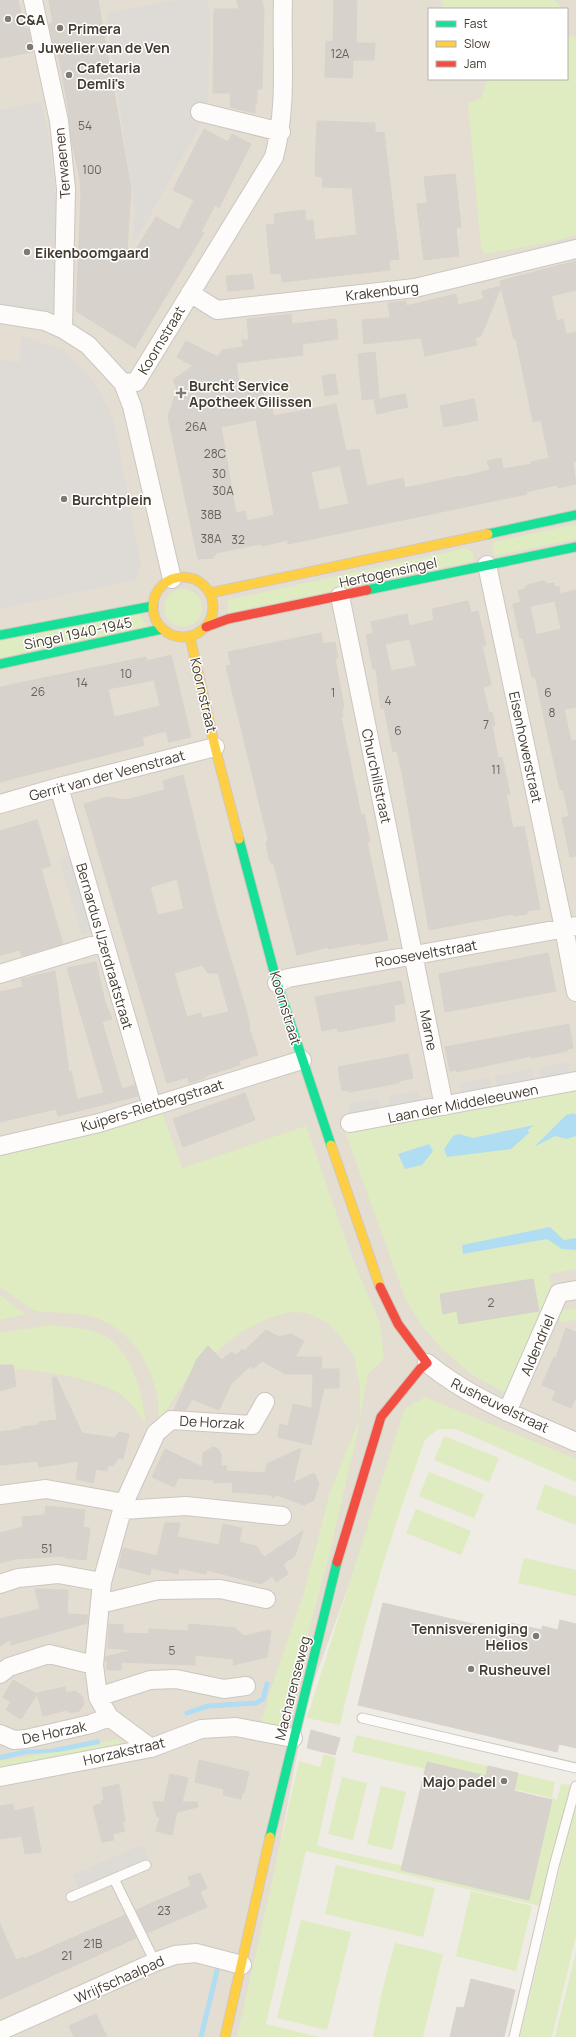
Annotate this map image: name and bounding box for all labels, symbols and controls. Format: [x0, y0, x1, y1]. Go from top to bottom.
legend [428, 8, 568, 80]
place label: C&A [16, 10, 46, 29]
marker: C&A [3, 14, 13, 24]
text: Fast [464, 15, 488, 32]
place label: Primera [68, 19, 121, 38]
marker: Primera [55, 23, 65, 33]
text: Slow [464, 35, 490, 52]
place label: Juwelier van de Ven [38, 38, 170, 57]
marker: Juwelier van de Ven [25, 42, 35, 52]
house number: 12A [331, 45, 350, 62]
text: Jam [464, 55, 486, 72]
place label: Cafetaria Demli's [77, 58, 141, 93]
marker: Cafetaria Demli's [64, 70, 74, 80]
house number: 54 [78, 117, 92, 134]
street label: Terwaenen [49, 127, 75, 199]
house number: 100 [82, 161, 102, 178]
place label: Eikenboomgaard [35, 243, 149, 262]
marker: Eikenboomgaard [22, 247, 32, 257]
street label: Krakenburg [344, 277, 420, 305]
street label: Koornstraat [133, 302, 189, 378]
place label: Burcht Service Apotheek Gilissen [189, 376, 312, 411]
marker: Burcht Service Apotheek Gilissen [176, 388, 186, 398]
house number: 26A [185, 418, 207, 435]
house number: 28C [204, 445, 227, 462]
house number: 30 [212, 465, 226, 482]
house number: 30A [212, 482, 234, 499]
place label: Burchtplein [72, 490, 152, 509]
marker: Burchtplein [59, 494, 69, 504]
house number: 38B [201, 506, 221, 523]
house number: 38A [200, 530, 222, 547]
house number: 32 [231, 531, 245, 548]
street label: Hertogensingel [337, 552, 439, 592]
street label: Singel 1940-1945 [22, 612, 134, 654]
street label: Koornstraat [186, 656, 222, 735]
house number: 10 [120, 665, 132, 682]
house number: 14 [76, 674, 88, 691]
house number: 26 [31, 683, 45, 700]
house number: 1 [331, 684, 335, 701]
house number: 6 [544, 684, 552, 701]
street label: Eisenhowerstraat [505, 690, 547, 805]
house number: 4 [384, 692, 392, 709]
house number: 8 [549, 704, 556, 721]
house number: 7 [483, 716, 489, 733]
house number: 6 [394, 722, 402, 739]
street label: Churchillstraat [358, 727, 396, 825]
street label: Gerrit van der Veenstraat [27, 745, 187, 805]
house number: 11 [491, 761, 501, 778]
street label: Bernardus IJzerdraatstraat [72, 861, 138, 1032]
street label: Rooseveltstraat [373, 935, 479, 971]
street label: Koornstraat [266, 969, 306, 1048]
street label: Marne [416, 1008, 442, 1052]
street label: Kuipers-Rietbergstraat [78, 1074, 226, 1136]
street label: Laan der Middeleeuwen [386, 1079, 540, 1127]
house number: 2 [488, 1294, 495, 1311]
street label: Aldendriel [516, 1311, 558, 1379]
street label: Rusheuvelstraat [448, 1373, 552, 1437]
street label: De Horzak [179, 1411, 246, 1433]
house number: 51 [41, 1540, 53, 1557]
place label: Tennisvereniging Helios [411, 1619, 528, 1654]
marker: Tennisvereniging Helios [531, 1631, 541, 1641]
street label: Macharenseweg [270, 1634, 314, 1742]
house number: 5 [169, 1642, 176, 1659]
place label: Rusheuvel [479, 1660, 550, 1679]
marker: Rusheuvel [466, 1664, 476, 1674]
street label: De Horzak [20, 1716, 89, 1748]
street label: Horzakstraat [81, 1732, 167, 1770]
place label: Majo padel [423, 1772, 496, 1791]
marker: Majo padel [499, 1776, 509, 1786]
house number: 23 [157, 1902, 171, 1919]
house number: 21B [84, 1935, 102, 1952]
house number: 21 [61, 1947, 73, 1964]
street label: Wrijfschaalpad [71, 1951, 167, 2007]

